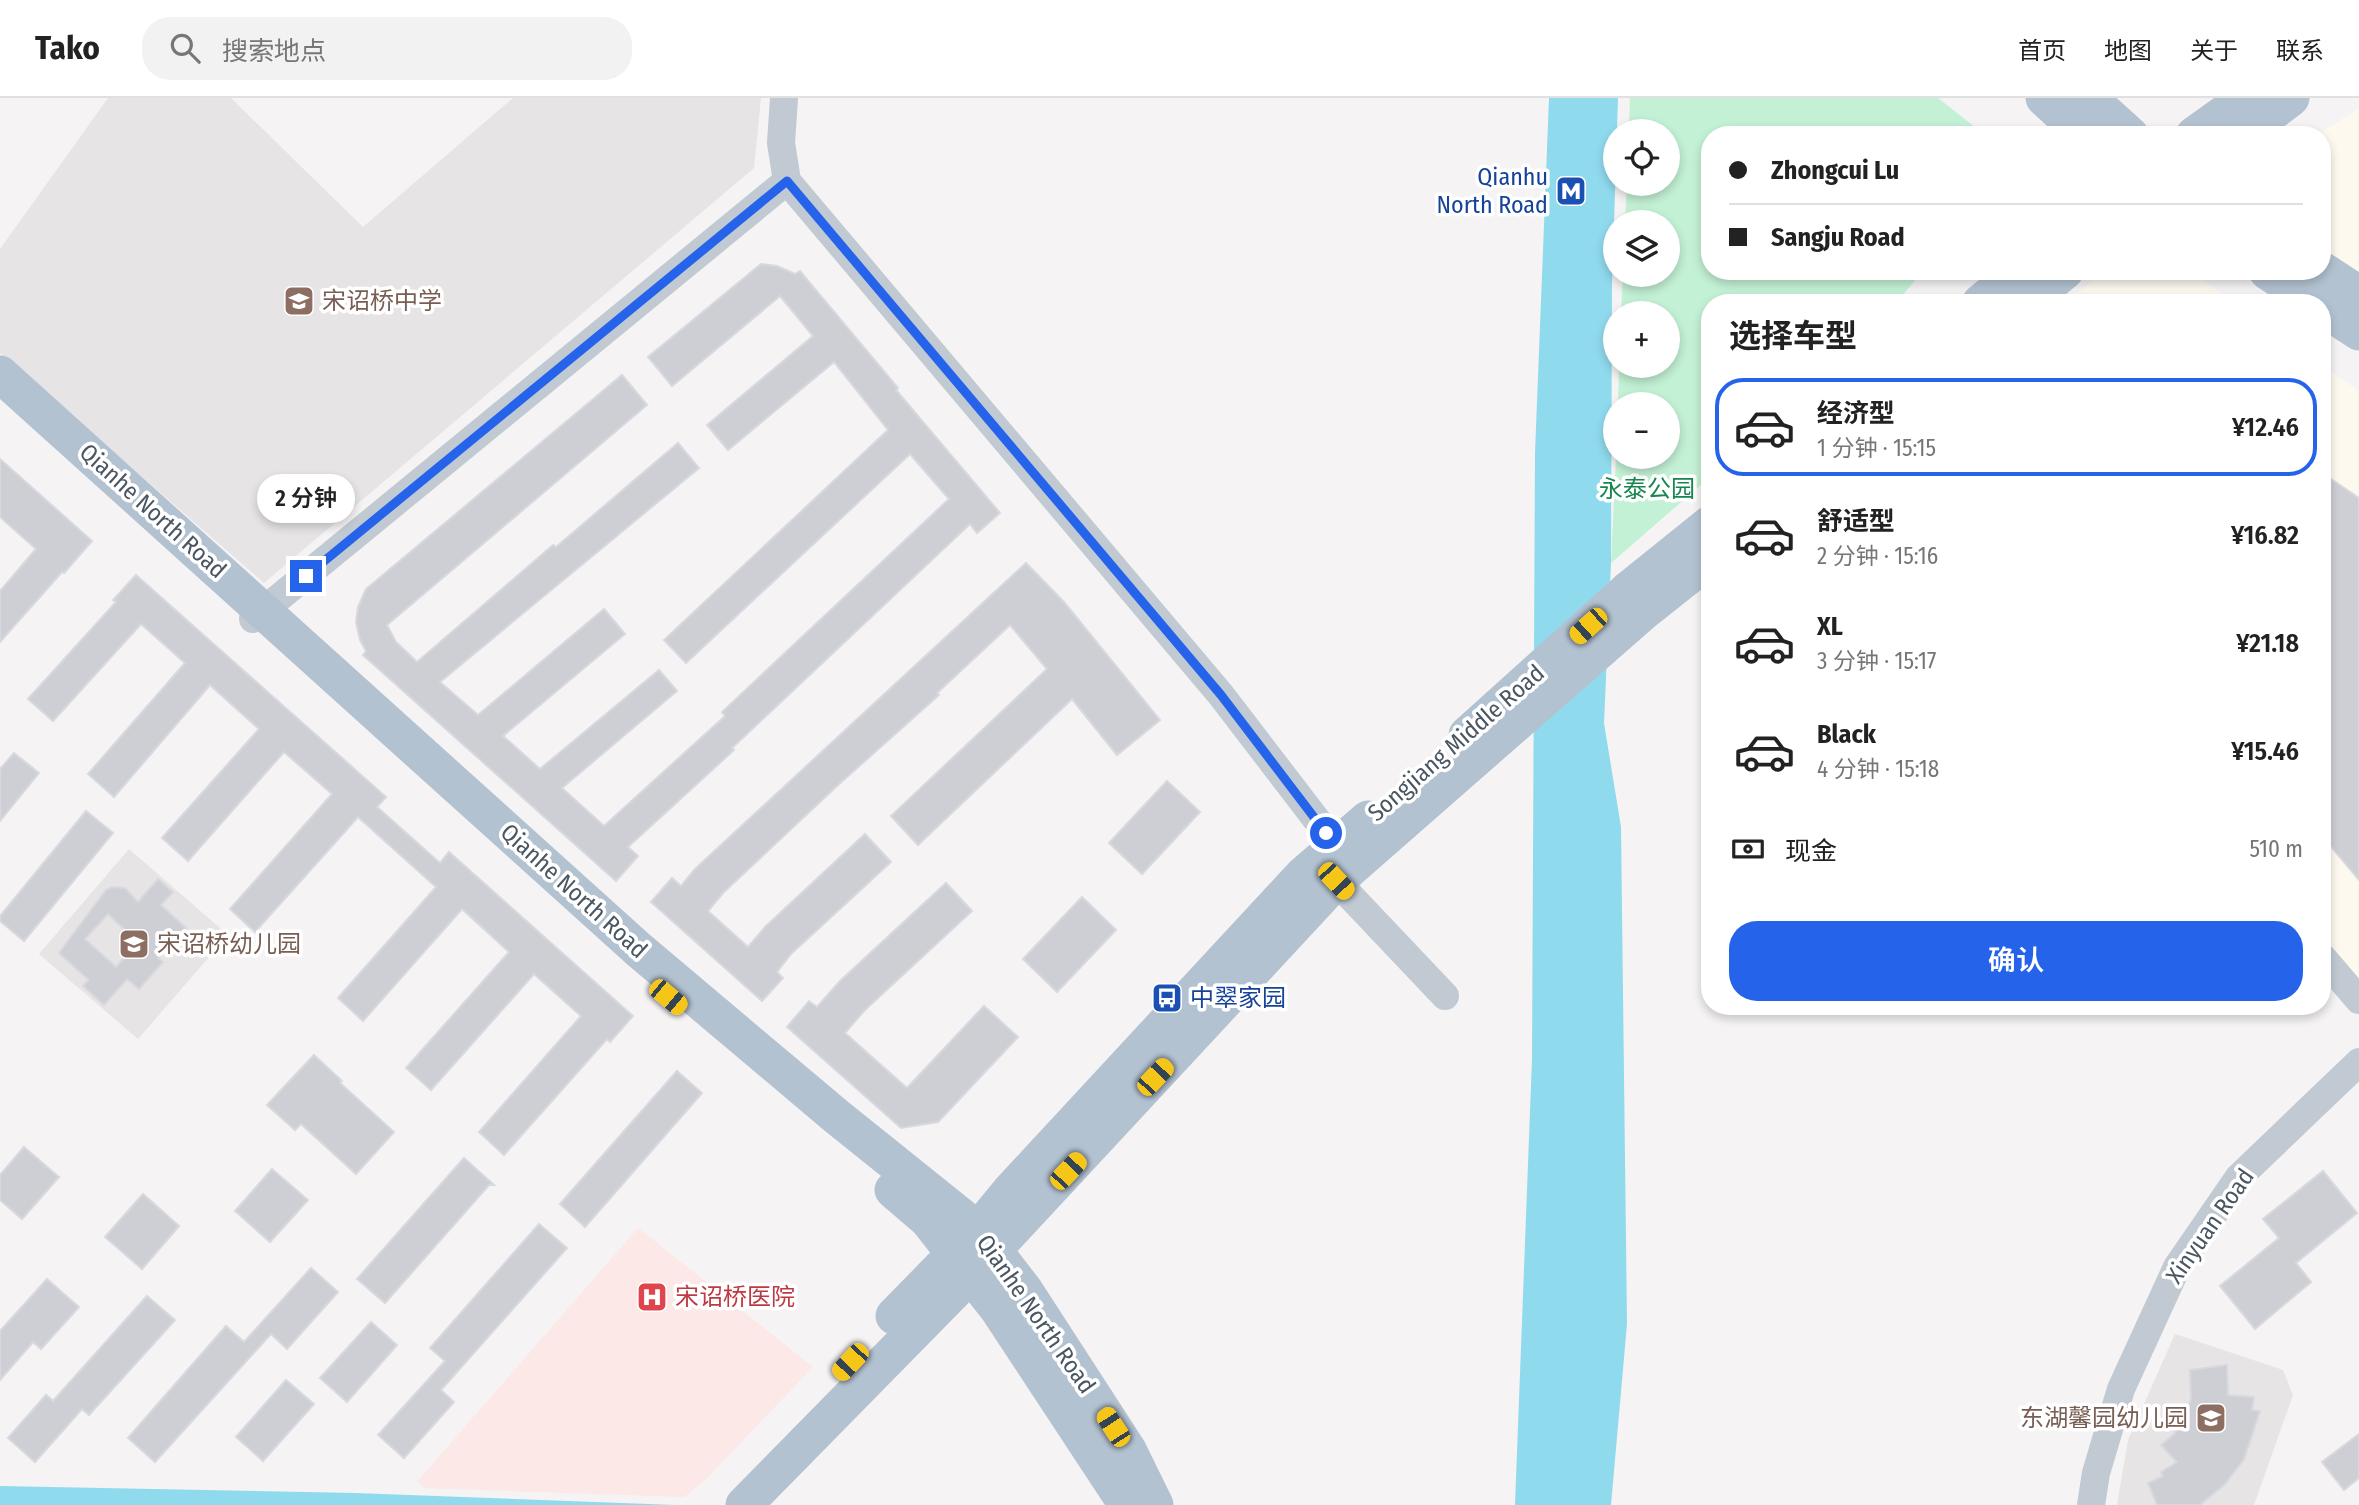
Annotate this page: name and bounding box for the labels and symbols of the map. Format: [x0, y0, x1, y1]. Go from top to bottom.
place label: Qianhu North Road [1437, 163, 1548, 219]
metro station icon: Qianhu North Road [1554, 174, 1588, 208]
school or university icon: 宋诏桥中学 [282, 284, 316, 318]
place label: 宋诏桥中学 [322, 287, 442, 315]
street label: Qianhe North Road [74, 438, 232, 584]
callout: 2 分钟 [257, 475, 355, 524]
park label: 永泰公园 [1599, 475, 1695, 503]
route end [290, 560, 322, 592]
car [1566, 604, 1611, 648]
street label: Songjiang Middle Road [1362, 659, 1550, 827]
route start [1310, 817, 1342, 849]
street label: Qianhe North Road [495, 818, 653, 964]
car [1314, 858, 1359, 904]
school or university icon: 宋诏桥幼儿园 [117, 927, 151, 961]
place label: 宋诏桥幼儿园 [157, 930, 301, 958]
car [646, 975, 691, 1019]
bus stop icon: 中翠家园 [1150, 981, 1184, 1015]
place label: 中翠家园 [1190, 984, 1286, 1012]
car [1133, 1054, 1178, 1100]
car [1046, 1148, 1091, 1194]
street label: Xinyuan Road [2160, 1163, 2260, 1289]
street label: Qianhe North Road [971, 1229, 1101, 1399]
hospital icon: 宋诏桥医院 [635, 1280, 669, 1314]
place label: 宋诏桥医院 [675, 1283, 795, 1311]
car [828, 1339, 873, 1385]
school or university icon: 东湖馨园幼儿园 [2194, 1401, 2228, 1435]
car [1093, 1404, 1134, 1450]
place label: 东湖馨园幼儿园 [2020, 1404, 2188, 1432]

